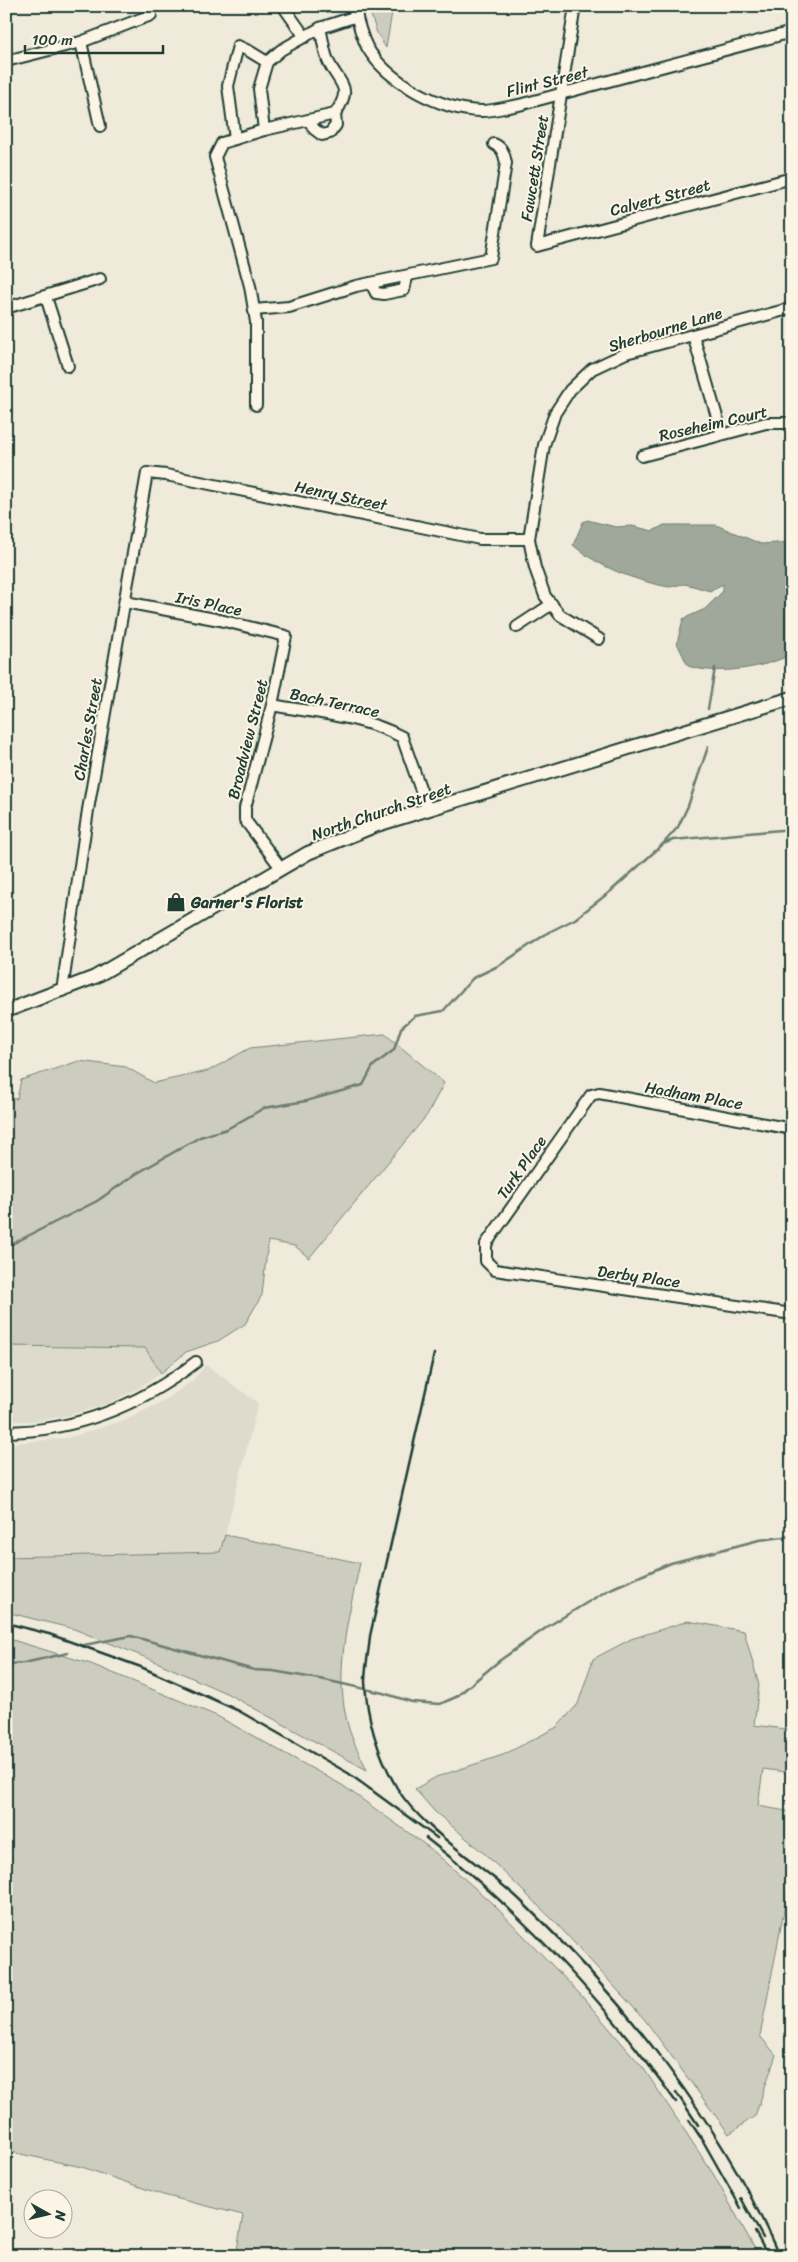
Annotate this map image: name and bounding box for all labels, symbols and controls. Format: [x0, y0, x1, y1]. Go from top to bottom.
scale bar [25, 22, 162, 54]
text: 100 m [32, 27, 73, 53]
street label: Flint Street [503, 57, 592, 106]
street label: Fawcett Street [512, 113, 557, 223]
street label: Calvert Street [607, 170, 714, 225]
street label: Sherbourne Lane [605, 298, 726, 361]
street label: Roseheim Court [656, 397, 770, 450]
street label: Henry Street [292, 472, 390, 520]
street label: Iris Place [172, 582, 245, 625]
street label: Charles Street [64, 675, 111, 783]
street label: Broadview Street [219, 676, 276, 802]
street label: Bach Terrace [287, 679, 383, 726]
street label: North Church Street [307, 774, 455, 849]
place label: Garner's Florist [190, 888, 303, 917]
shop icon: Garner's Florist [165, 891, 187, 913]
street label: Hadham Place [643, 1073, 745, 1118]
street label: Turk Place [489, 1129, 554, 1205]
street label: Derby Place [596, 1256, 682, 1297]
north arrow [22, 2190, 72, 2240]
text: N [47, 2208, 74, 2223]

